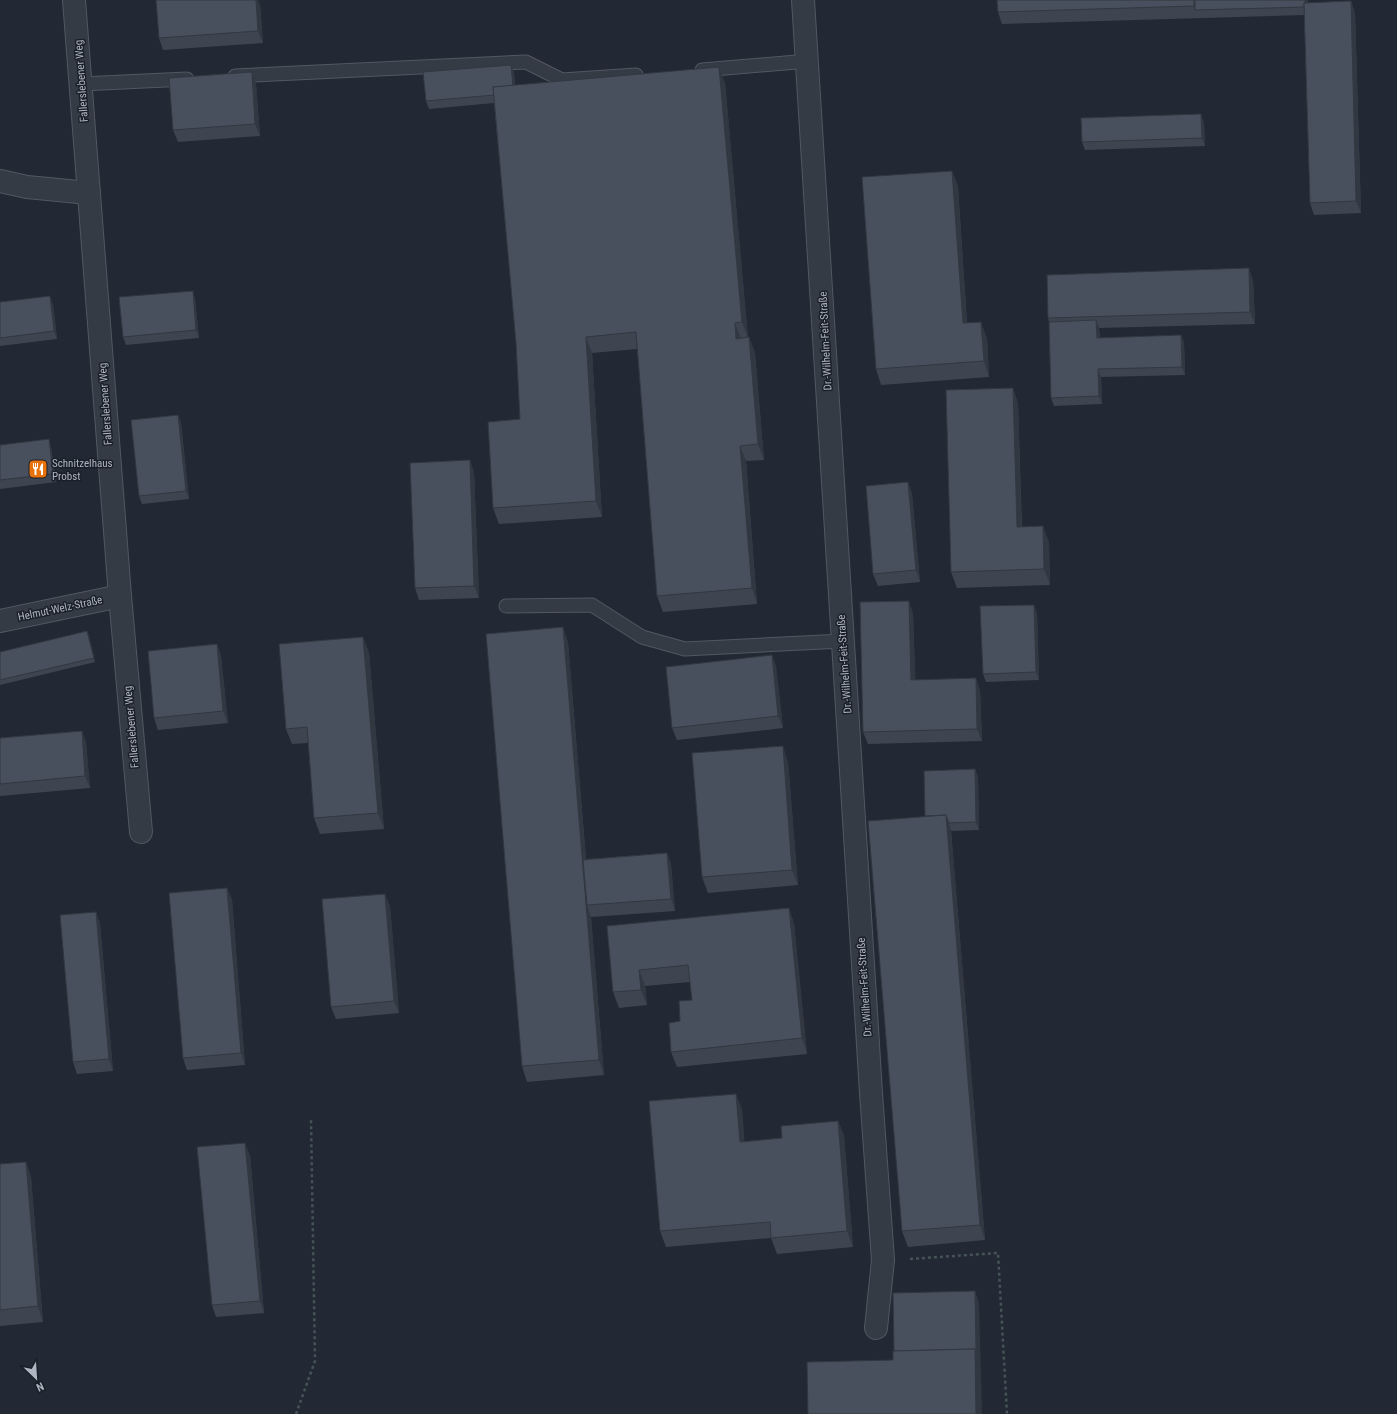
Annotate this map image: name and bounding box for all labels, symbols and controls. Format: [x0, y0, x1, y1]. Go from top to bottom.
street label: Fallerslebener Weg [72, 39, 91, 123]
street label: Dr.-Wilhelm-Feit-Straße [816, 291, 835, 391]
street label: Fallerslebener Weg [96, 362, 115, 446]
place label: Schnitzelhaus Probst [52, 457, 113, 483]
restaurant icon: Schnitzelhaus Probst [27, 458, 49, 480]
street label: Helmut-Welz-Straße [17, 593, 103, 624]
street label: Dr.-Wilhelm-Feit-Straße [835, 614, 854, 714]
street label: Fallerslebener Weg [121, 685, 142, 769]
street label: Dr.-Wilhelm-Feit-Straße [855, 937, 874, 1037]
north arrow [16, 1358, 56, 1398]
text: N [34, 1379, 46, 1394]

